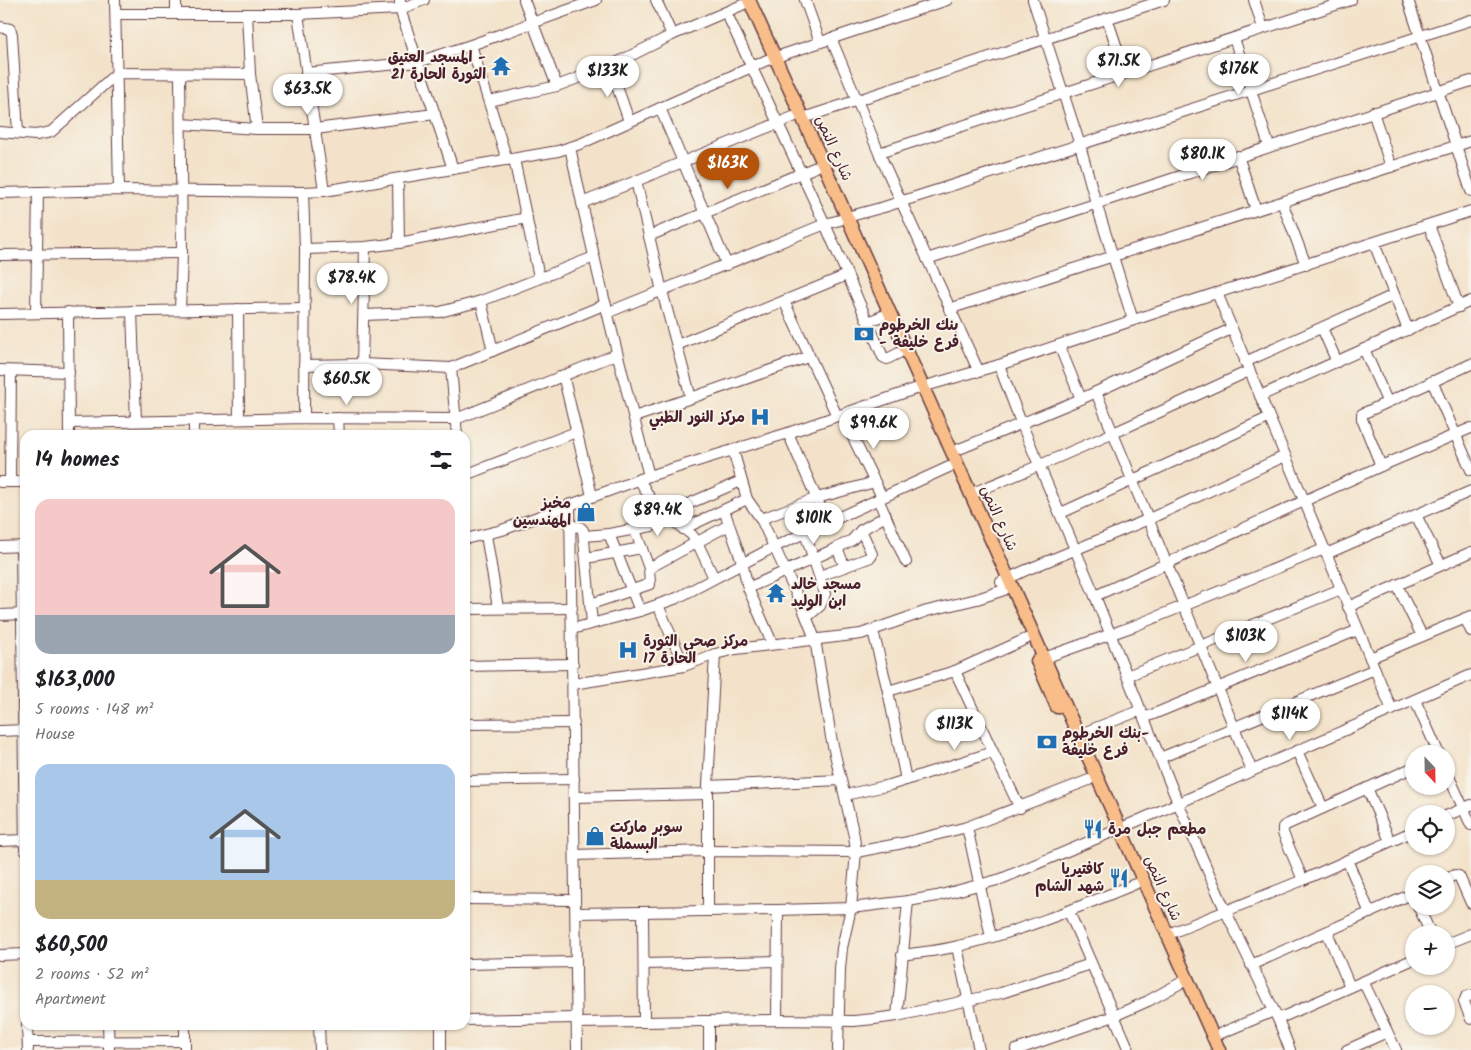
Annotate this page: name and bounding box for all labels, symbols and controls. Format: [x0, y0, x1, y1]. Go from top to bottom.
place label: المسجد العتيق - الثورة الحارة 21 [388, 46, 486, 87]
pin: $71.5K [1078, 46, 1160, 88]
text: $71.5K [1097, 49, 1141, 74]
pin: $176K [1204, 54, 1274, 96]
temple icon: المسجد العتيق - الثورة الحارة 21 [490, 55, 512, 77]
pin: $133K [573, 56, 643, 98]
text: $176K [1219, 57, 1259, 82]
text: $133K [587, 59, 629, 84]
pin: $63.5K [267, 74, 349, 116]
text: $63.5K [284, 77, 332, 102]
street label: شارع النص [808, 112, 858, 185]
pin: $80.1K [1162, 138, 1244, 181]
text: $80.1K [1180, 142, 1226, 167]
pin: $163K [693, 148, 763, 190]
text: $163K [707, 151, 749, 176]
pin: $78.4K [311, 262, 393, 305]
text: $78.4K [328, 266, 376, 291]
place label: بنك الخرطوم - فرع خليفة [879, 314, 959, 355]
bank icon: بنك الخرطوم - فرع خليفة [853, 323, 875, 345]
pin: $60.5K [306, 364, 388, 406]
text: $60.5K [323, 367, 371, 392]
place label: مركز النور الطبي [649, 406, 745, 431]
hospital icon: مركز النور الطبي [749, 406, 771, 428]
pin: $99.6K [833, 408, 915, 450]
text: $99.6K [850, 411, 898, 436]
text: 14 homes [35, 444, 120, 477]
icon: filters [427, 446, 455, 474]
street label: شارع النص [973, 482, 1023, 555]
place label: مخبز المهندسين [513, 492, 571, 533]
pin: $89.4K [617, 494, 699, 537]
text: $89.4K [633, 498, 683, 523]
shop icon: مخبز المهندسين [575, 501, 597, 523]
pin: $101K [779, 502, 849, 545]
text: $101K [796, 506, 832, 531]
icon: home [200, 531, 290, 621]
place label: مسجد خالد ابن الوليد [791, 573, 861, 614]
temple icon: مسجد خالد ابن الوليد [765, 582, 787, 604]
pin: $103K [1211, 620, 1281, 663]
text: $103K [1226, 624, 1266, 649]
place label: مركز صحي الثورة الحارة 17 [643, 630, 748, 671]
hospital icon: مركز صحي الثورة الحارة 17 [617, 639, 639, 661]
text: $163,000 [35, 664, 114, 697]
text: 5 rooms · 148 m² [35, 697, 154, 722]
pin: $114K [1255, 698, 1325, 741]
text: $114K [1271, 702, 1309, 727]
pin: $113K [920, 708, 990, 751]
text: $113K [936, 712, 974, 737]
text: House [35, 722, 75, 747]
place label: بنك الخرطوم- فرع خليفة [1062, 722, 1149, 763]
bank icon: بنك الخرطوم- فرع خليفة [1036, 731, 1058, 753]
north arrow [1405, 745, 1455, 795]
map controls [1405, 745, 1455, 1035]
icon: home [200, 796, 290, 886]
button: locate [1405, 805, 1455, 855]
place label: سوبر ماركت البسملة [610, 816, 682, 857]
restaurant icon: مطعم جبل مرة [1082, 818, 1104, 840]
place label: مطعم جبل مرة [1108, 818, 1206, 842]
shop icon: سوبر ماركت البسملة [584, 825, 606, 847]
street label: شارع النص [1137, 852, 1187, 925]
place label: كافتيريا شهد الشام [1035, 858, 1104, 899]
button: layers [1405, 865, 1455, 915]
restaurant icon: كافتيريا شهد الشام [1108, 867, 1130, 889]
button: + [1405, 925, 1455, 975]
text: $60,500 [35, 929, 107, 962]
text: 2 rooms · 52 m² [35, 962, 149, 987]
button: − [1405, 985, 1455, 1035]
text: Apartment [35, 987, 106, 1012]

